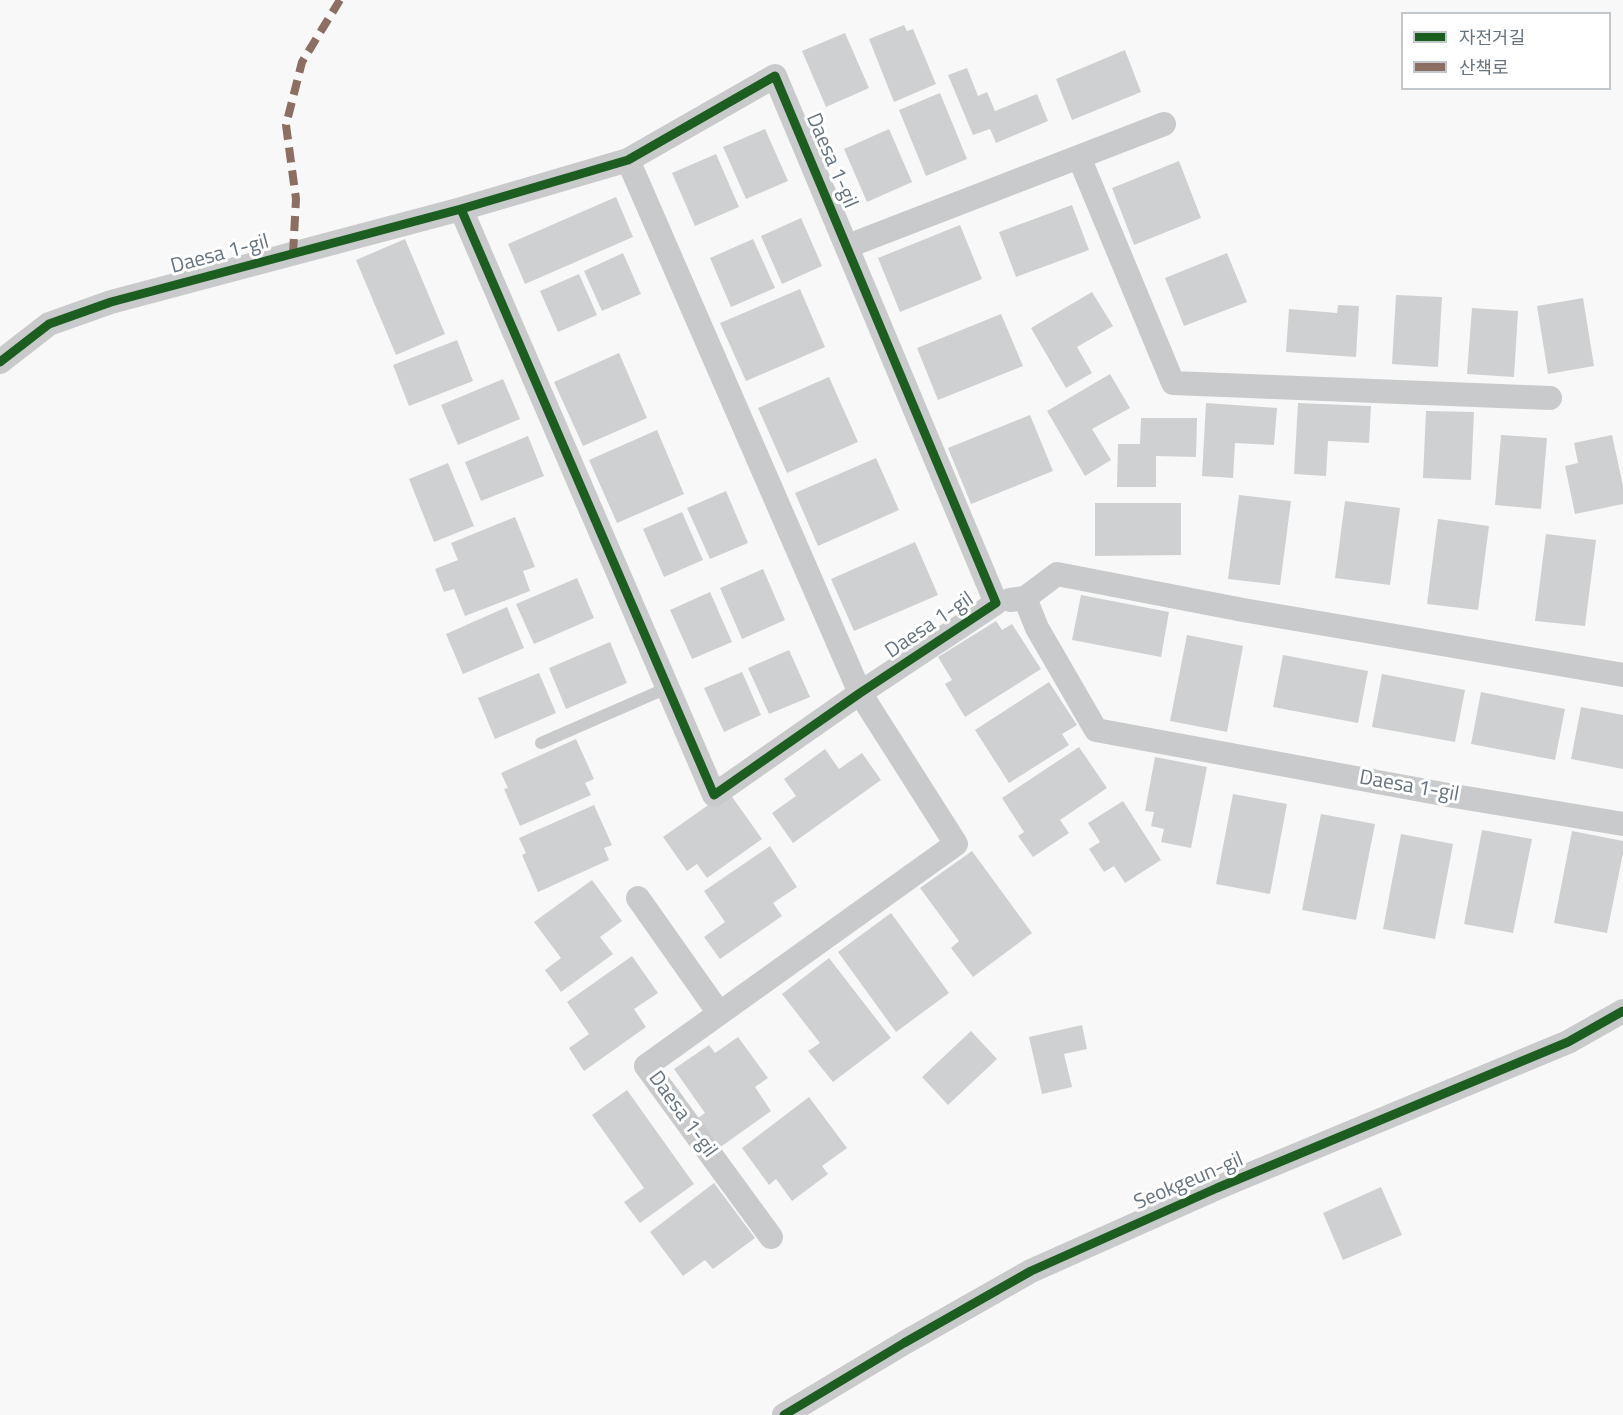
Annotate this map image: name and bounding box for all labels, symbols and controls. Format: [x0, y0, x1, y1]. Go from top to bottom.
legend [1401, 12, 1611, 90]
text: 자전거길 [1459, 24, 1525, 51]
text: 산책로 [1459, 54, 1509, 81]
street label: Daesa 1-gil [800, 110, 862, 212]
street label: Daesa 1-gil [168, 230, 272, 280]
street label: Daesa 1-gil [881, 587, 979, 665]
street label: Daesa 1-gil [1357, 766, 1461, 808]
street label: Daesa 1-gil [642, 1067, 722, 1163]
street label: Seokgeun-gil [1131, 1148, 1247, 1216]

